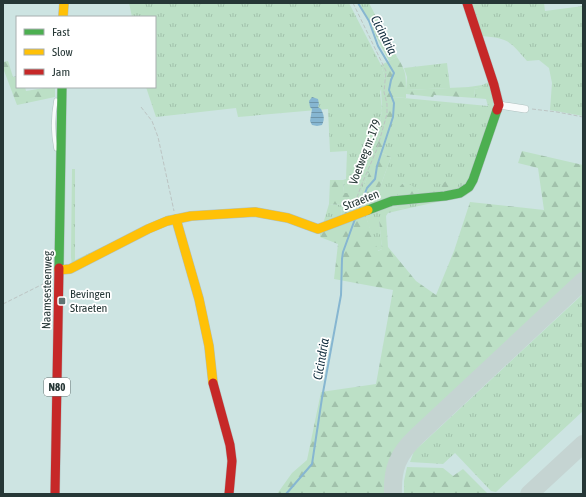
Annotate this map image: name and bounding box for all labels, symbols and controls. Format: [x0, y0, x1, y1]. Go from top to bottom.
water label: Cicindria [368, 13, 400, 57]
legend [16, 16, 156, 88]
text: Fast [52, 25, 70, 39]
text: Slow [52, 45, 73, 59]
text: Jam [52, 65, 70, 79]
street label: Voetweg nr. 179 [346, 117, 384, 187]
street label: Straeten [341, 187, 381, 213]
street label: Naamsesteenweg [39, 250, 55, 329]
place label: Bevingen Straeten [70, 287, 111, 315]
marker: Bevingen Straeten [57, 296, 67, 306]
water label: Cicindria [310, 337, 332, 381]
road number: N80 [44, 378, 70, 396]

